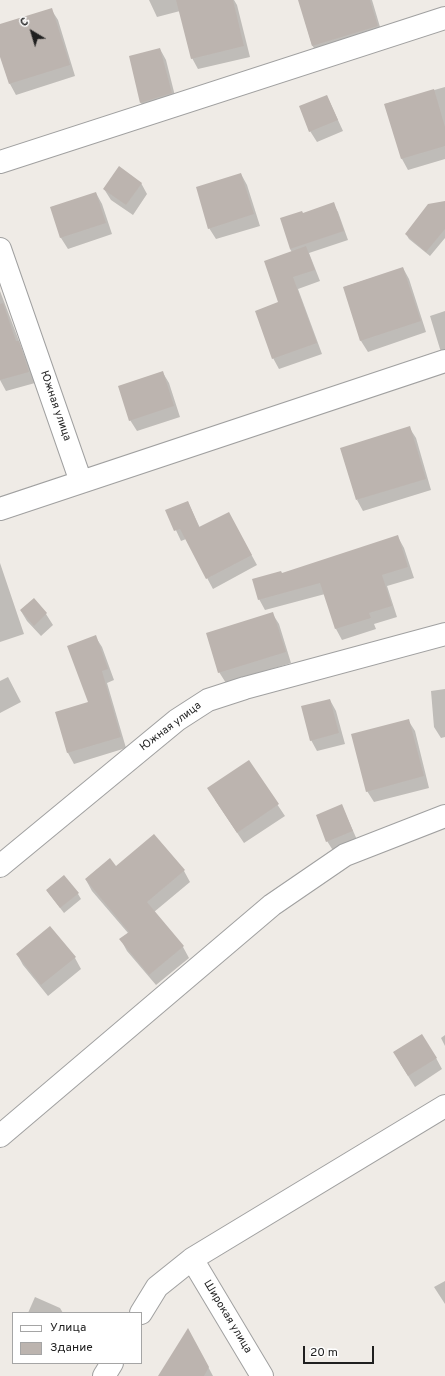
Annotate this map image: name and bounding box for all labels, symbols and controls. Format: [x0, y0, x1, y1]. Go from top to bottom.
north arrow [12, 12, 52, 52]
text: С [18, 15, 32, 30]
street label: Южная улица [37, 369, 73, 443]
street label: Южная улица [138, 700, 204, 754]
street label: Широкая улица [200, 1278, 254, 1356]
legend [12, 1312, 142, 1364]
text: Улица [50, 1320, 86, 1336]
scale bar [305, 1338, 376, 1364]
text: Здание [50, 1340, 93, 1356]
text: 20 m [310, 1345, 338, 1361]

